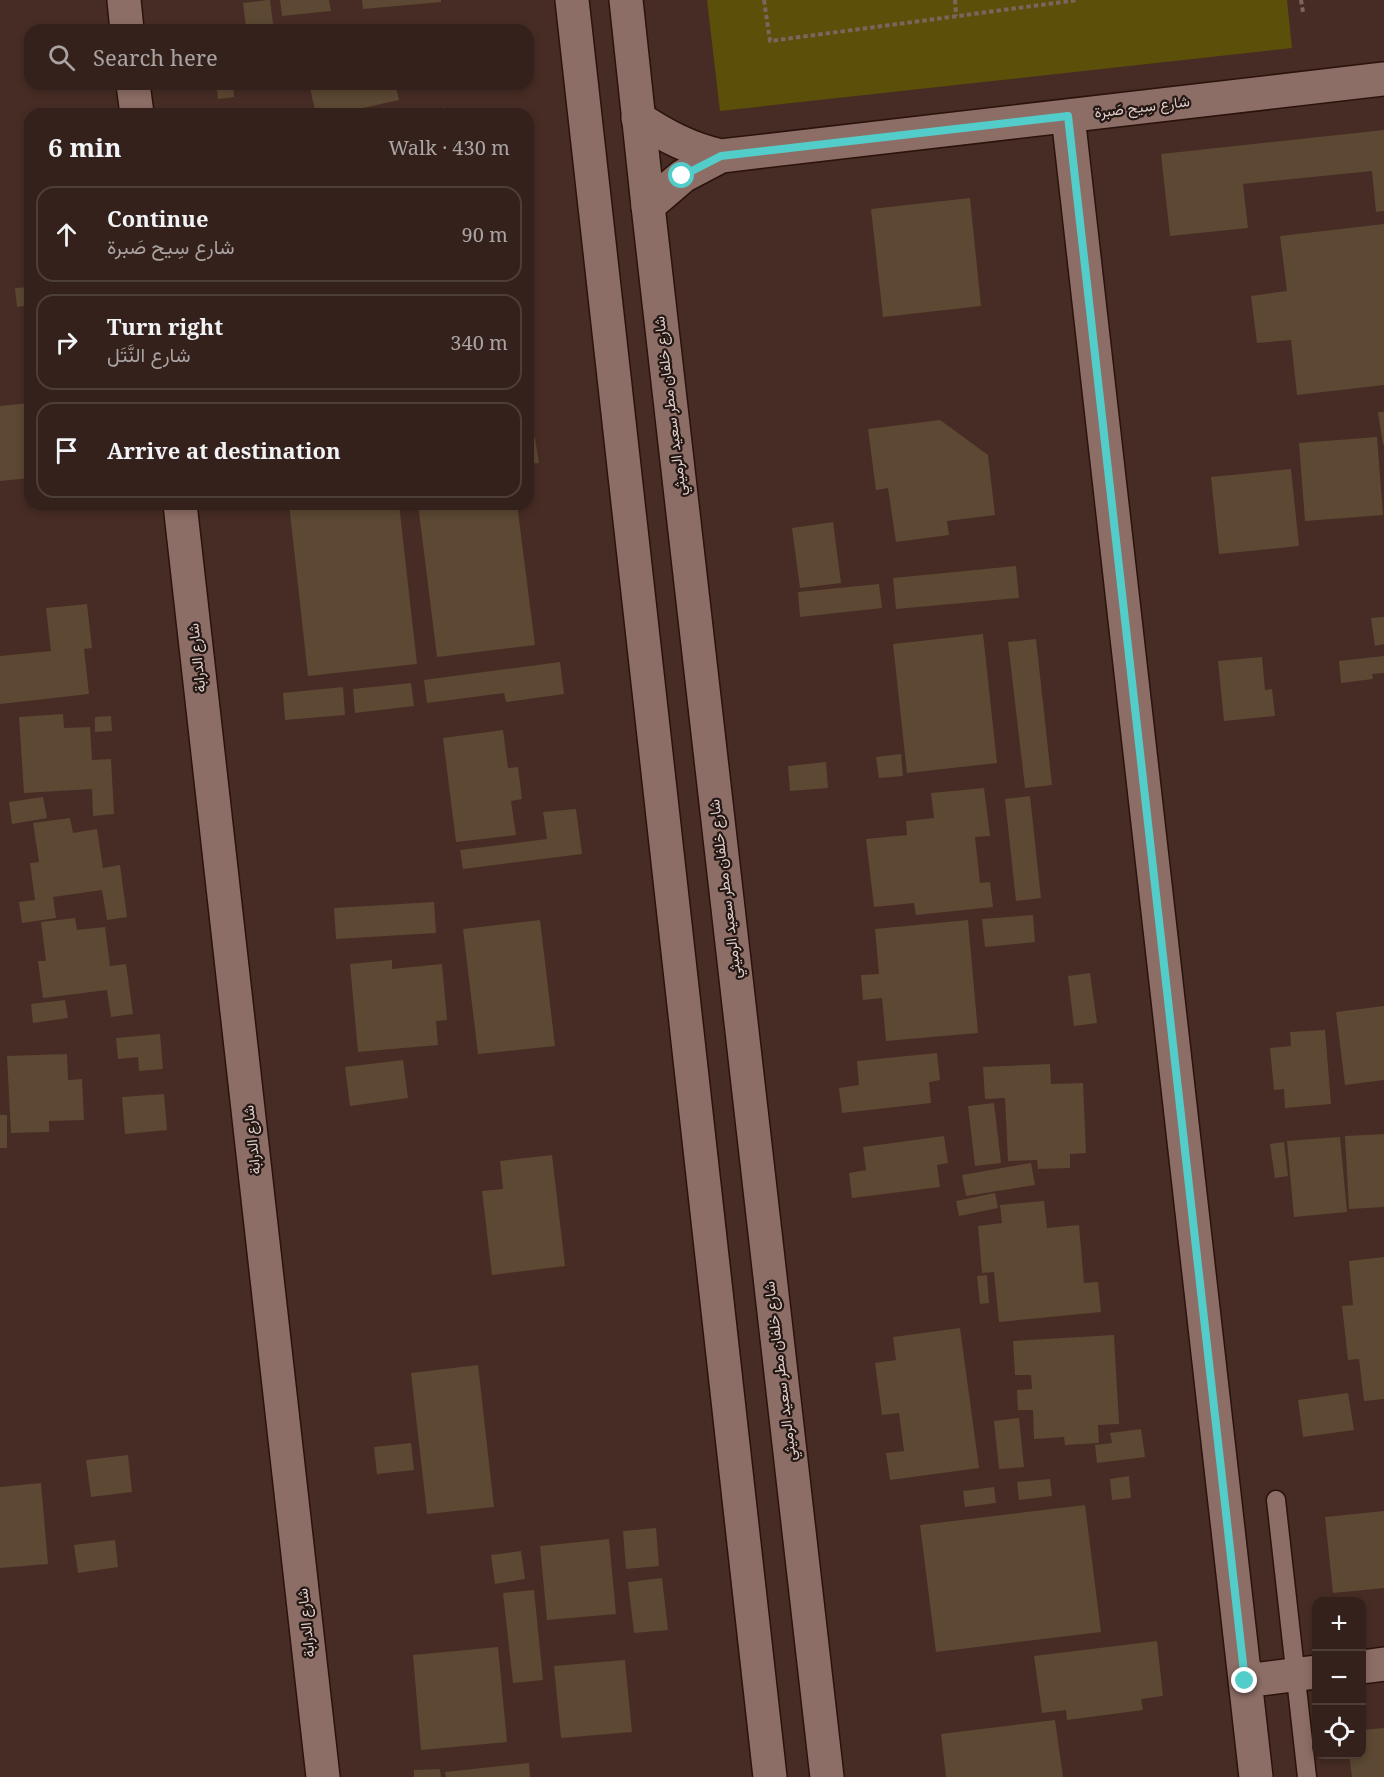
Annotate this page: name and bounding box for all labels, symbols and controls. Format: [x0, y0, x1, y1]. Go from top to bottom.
search box [24, 24, 534, 90]
icon: search [45, 41, 78, 74]
text: Search here [93, 42, 218, 72]
street label: شارع سِيح صَبرة [1093, 90, 1191, 124]
text: 6 min [48, 129, 122, 165]
text: Walk · 430 m [388, 134, 510, 161]
route start [668, 162, 694, 188]
text: Continue [107, 203, 209, 233]
icon: ahead [50, 218, 83, 251]
text: 90 m [462, 221, 508, 248]
text: شارع سِيح صَبرة [107, 233, 235, 260]
text: Turn right [107, 311, 223, 341]
street label: شارع خلفان مطر سعيد الرميثي [648, 314, 694, 497]
icon: right [50, 326, 83, 359]
text: 340 m [450, 329, 508, 356]
text: شارع النَّتَل [107, 341, 191, 368]
icon: arrive [50, 434, 83, 467]
text: Arrive at destination [107, 435, 341, 465]
street label: شارع الدرابة [182, 622, 212, 694]
street label: شارع خلفان مطر سعيد الرميثي [703, 797, 749, 980]
street label: شارع الدرابة [237, 1104, 267, 1176]
street label: شارع خلفان مطر سعيد الرميثي [758, 1279, 804, 1462]
street label: شارع الدرابة [291, 1587, 321, 1659]
map controls [1312, 1597, 1366, 1759]
button: + [1312, 1597, 1366, 1651]
button: − [1312, 1651, 1366, 1705]
route end [1231, 1667, 1257, 1693]
button: locate [1312, 1705, 1366, 1759]

